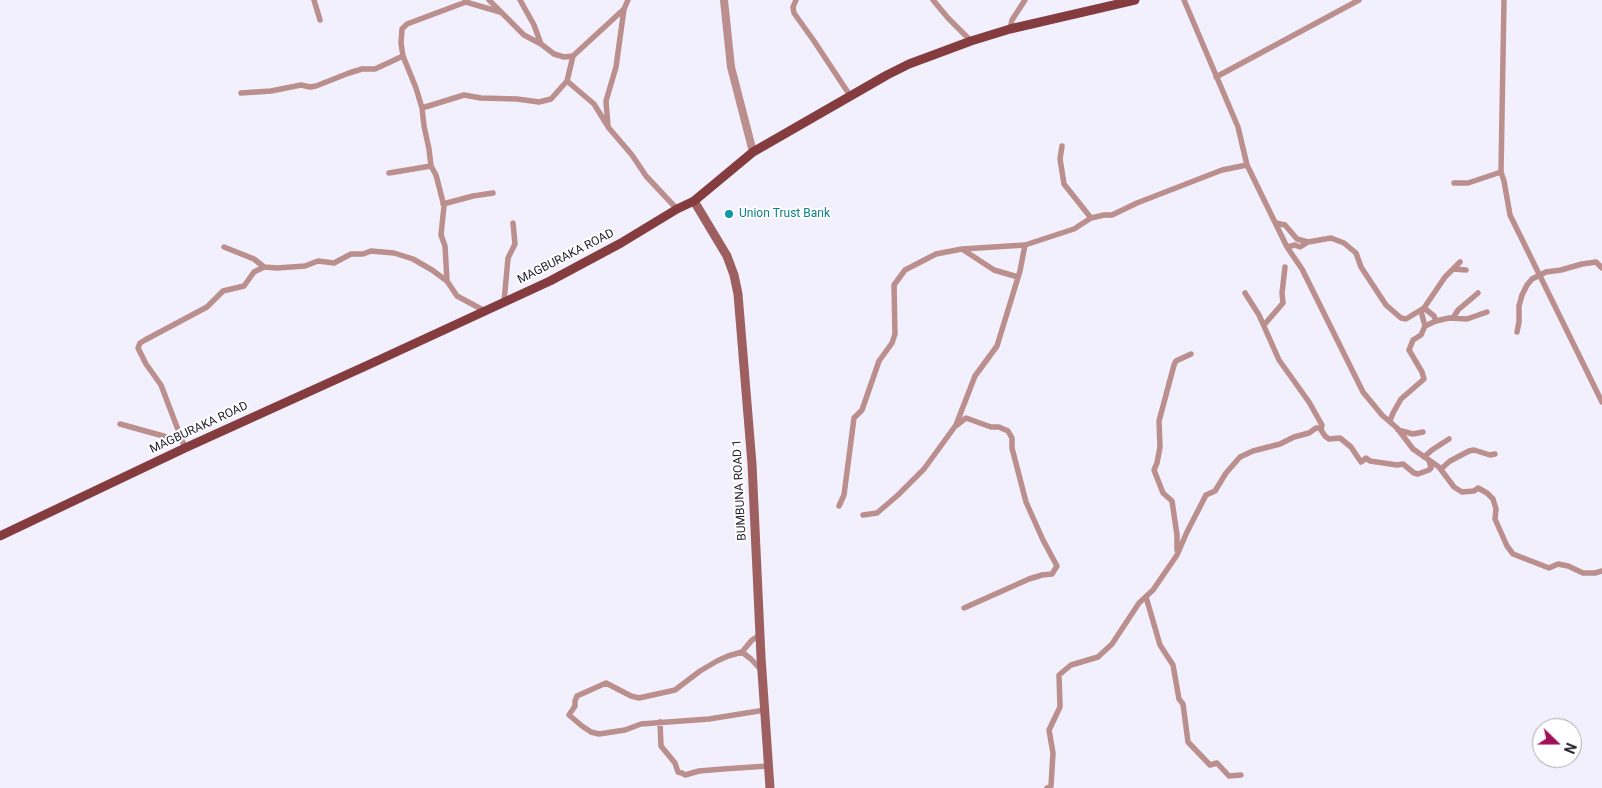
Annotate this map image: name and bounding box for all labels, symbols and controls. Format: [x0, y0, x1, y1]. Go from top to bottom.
place label: Union Trust Bank [739, 207, 830, 221]
marker: Union Trust Bank [723, 208, 735, 220]
street label: MAGBURAKA ROAD [515, 226, 617, 288]
street label: MAGBURAKA ROAD [148, 399, 250, 457]
street label: BUMBUNA ROAD 1 [730, 439, 750, 541]
north arrow [1532, 718, 1582, 768]
text: N [1561, 741, 1579, 756]

